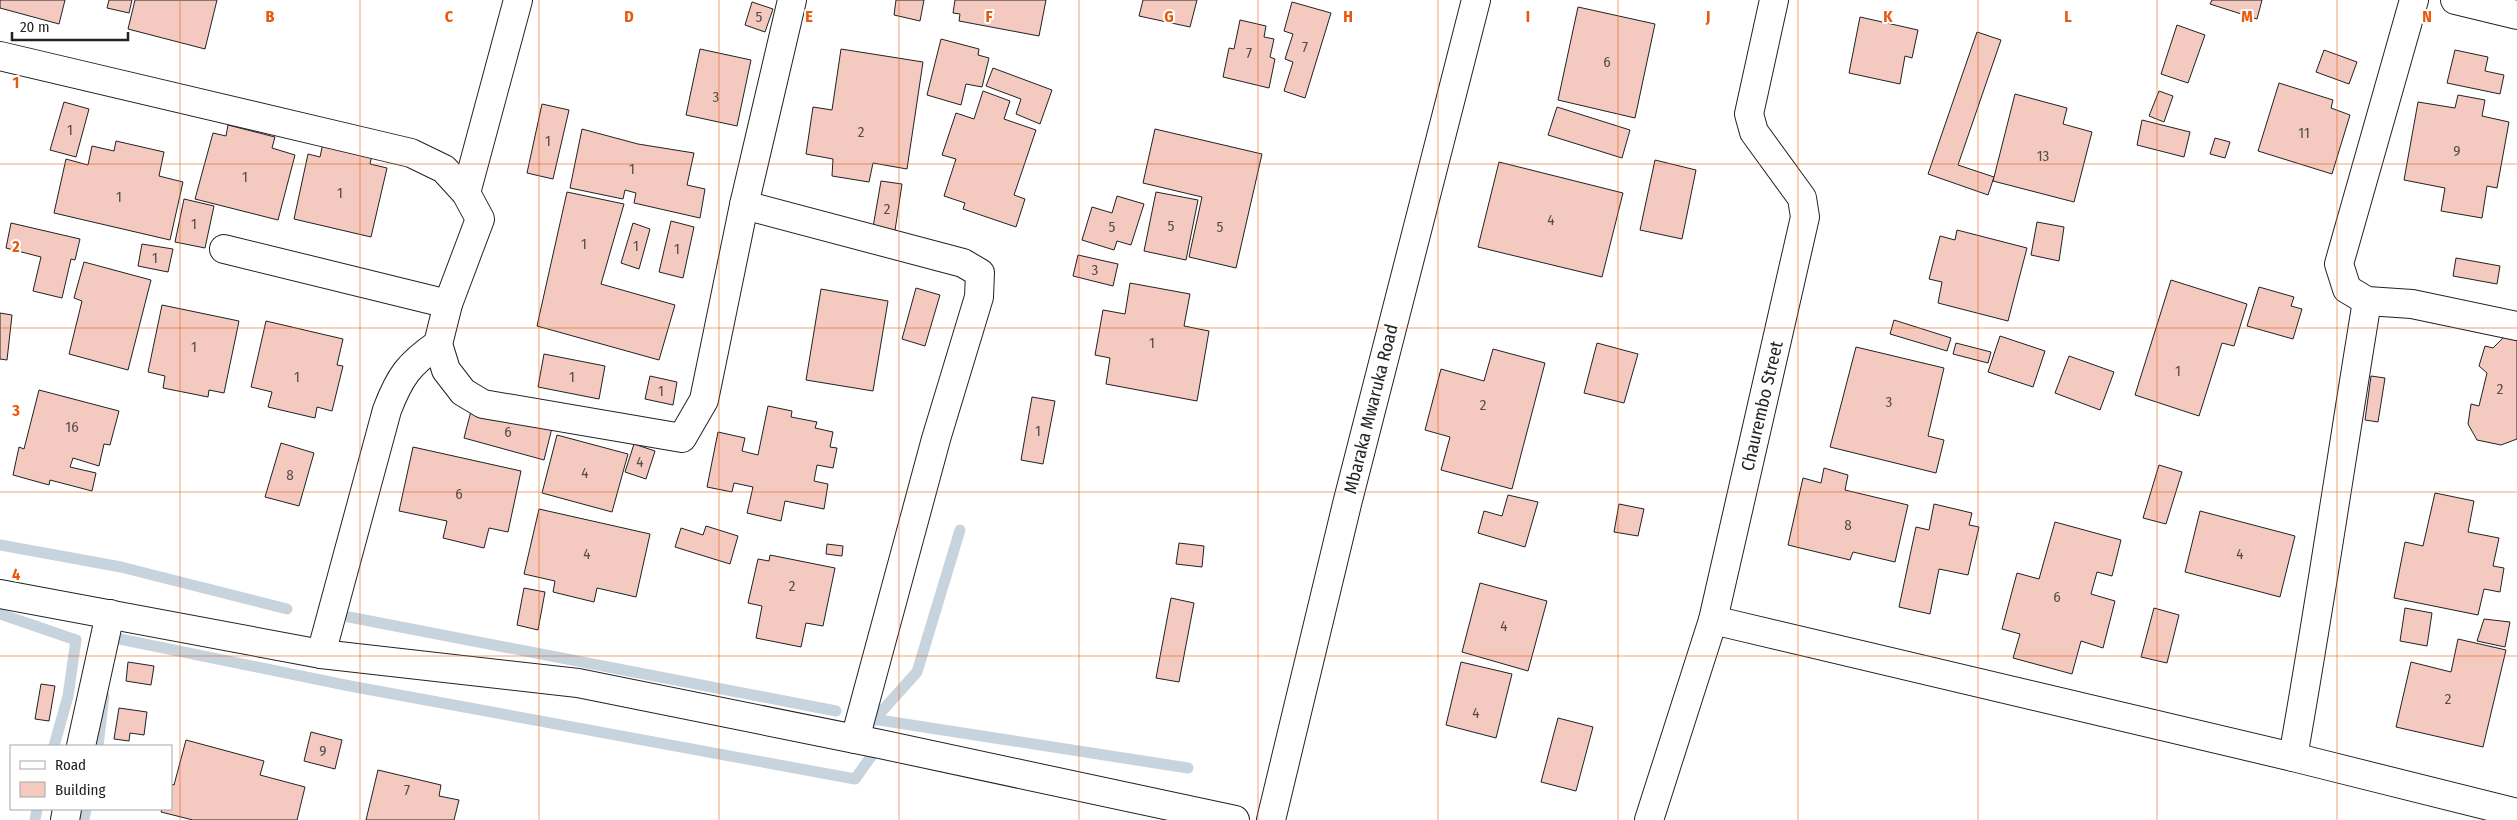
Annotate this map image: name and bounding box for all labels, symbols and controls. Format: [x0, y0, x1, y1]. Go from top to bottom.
text: B [266, 7, 275, 26]
text: C [445, 7, 454, 26]
text: D [624, 7, 634, 26]
text: E [805, 7, 813, 26]
text: F [985, 7, 993, 26]
text: G [1164, 7, 1174, 26]
text: H [1343, 7, 1353, 26]
text: I [1526, 7, 1530, 26]
text: J [1705, 7, 1710, 26]
text: K [1883, 7, 1893, 26]
text: L [2064, 7, 2072, 26]
text: M [2241, 7, 2253, 26]
text: N [2422, 7, 2432, 26]
house number: 5 [756, 8, 763, 26]
scale bar [12, 10, 129, 42]
text: 20 m [20, 18, 50, 36]
house number: 7 [1302, 38, 1308, 56]
house number: 7 [1246, 44, 1252, 62]
house number: 6 [1603, 53, 1611, 71]
text: 1 [13, 73, 19, 92]
house number: 3 [713, 88, 720, 106]
house number: 1 [67, 121, 73, 139]
house number: 2 [858, 123, 865, 141]
house number: 11 [2298, 124, 2310, 142]
house number: 1 [545, 132, 551, 150]
house number: 9 [2453, 142, 2461, 160]
house number: 13 [2037, 147, 2050, 165]
house number: 1 [629, 160, 635, 178]
house number: 1 [242, 168, 248, 186]
house number: 1 [337, 184, 343, 202]
house number: 1 [116, 188, 122, 206]
house number: 2 [884, 200, 891, 218]
house number: 4 [1547, 211, 1555, 229]
house number: 1 [191, 215, 197, 233]
house number: 5 [1168, 217, 1175, 235]
house number: 5 [1109, 218, 1116, 236]
house number: 5 [1217, 218, 1224, 236]
house number: 1 [581, 235, 587, 253]
text: 2 [11, 237, 20, 256]
house number: 1 [633, 237, 639, 255]
house number: 1 [674, 240, 680, 258]
house number: 1 [152, 249, 158, 267]
house number: 3 [1092, 261, 1099, 279]
street label: Mbaraka Mwaruka Road [1339, 322, 1403, 496]
house number: 1 [1149, 334, 1155, 352]
house number: 1 [191, 338, 197, 356]
street label: Chaurembo Street [1736, 339, 1788, 473]
house number: 1 [2175, 362, 2181, 380]
house number: 1 [294, 368, 300, 386]
house number: 1 [569, 368, 575, 386]
house number: 2 [2497, 380, 2504, 398]
house number: 1 [658, 382, 664, 400]
house number: 3 [1886, 393, 1893, 411]
house number: 2 [1480, 396, 1487, 414]
text: 3 [11, 401, 20, 420]
house number: 16 [65, 418, 79, 436]
house number: 1 [1035, 422, 1041, 440]
house number: 6 [504, 423, 512, 441]
house number: 4 [636, 453, 644, 471]
house number: 4 [581, 464, 589, 482]
house number: 8 [286, 466, 294, 484]
house number: 6 [455, 485, 463, 503]
house number: 8 [1844, 516, 1852, 534]
house number: 4 [583, 545, 591, 563]
house number: 4 [2236, 545, 2244, 563]
text: 4 [12, 565, 20, 584]
house number: 2 [789, 577, 796, 595]
house number: 6 [2053, 588, 2061, 606]
house number: 4 [1500, 617, 1508, 635]
house number: 2 [2445, 690, 2452, 708]
house number: 4 [1472, 704, 1480, 722]
house number: 9 [319, 742, 327, 760]
legend [10, 745, 172, 810]
text: Road [55, 756, 86, 774]
text: Building [55, 781, 106, 799]
house number: 7 [404, 781, 410, 799]

